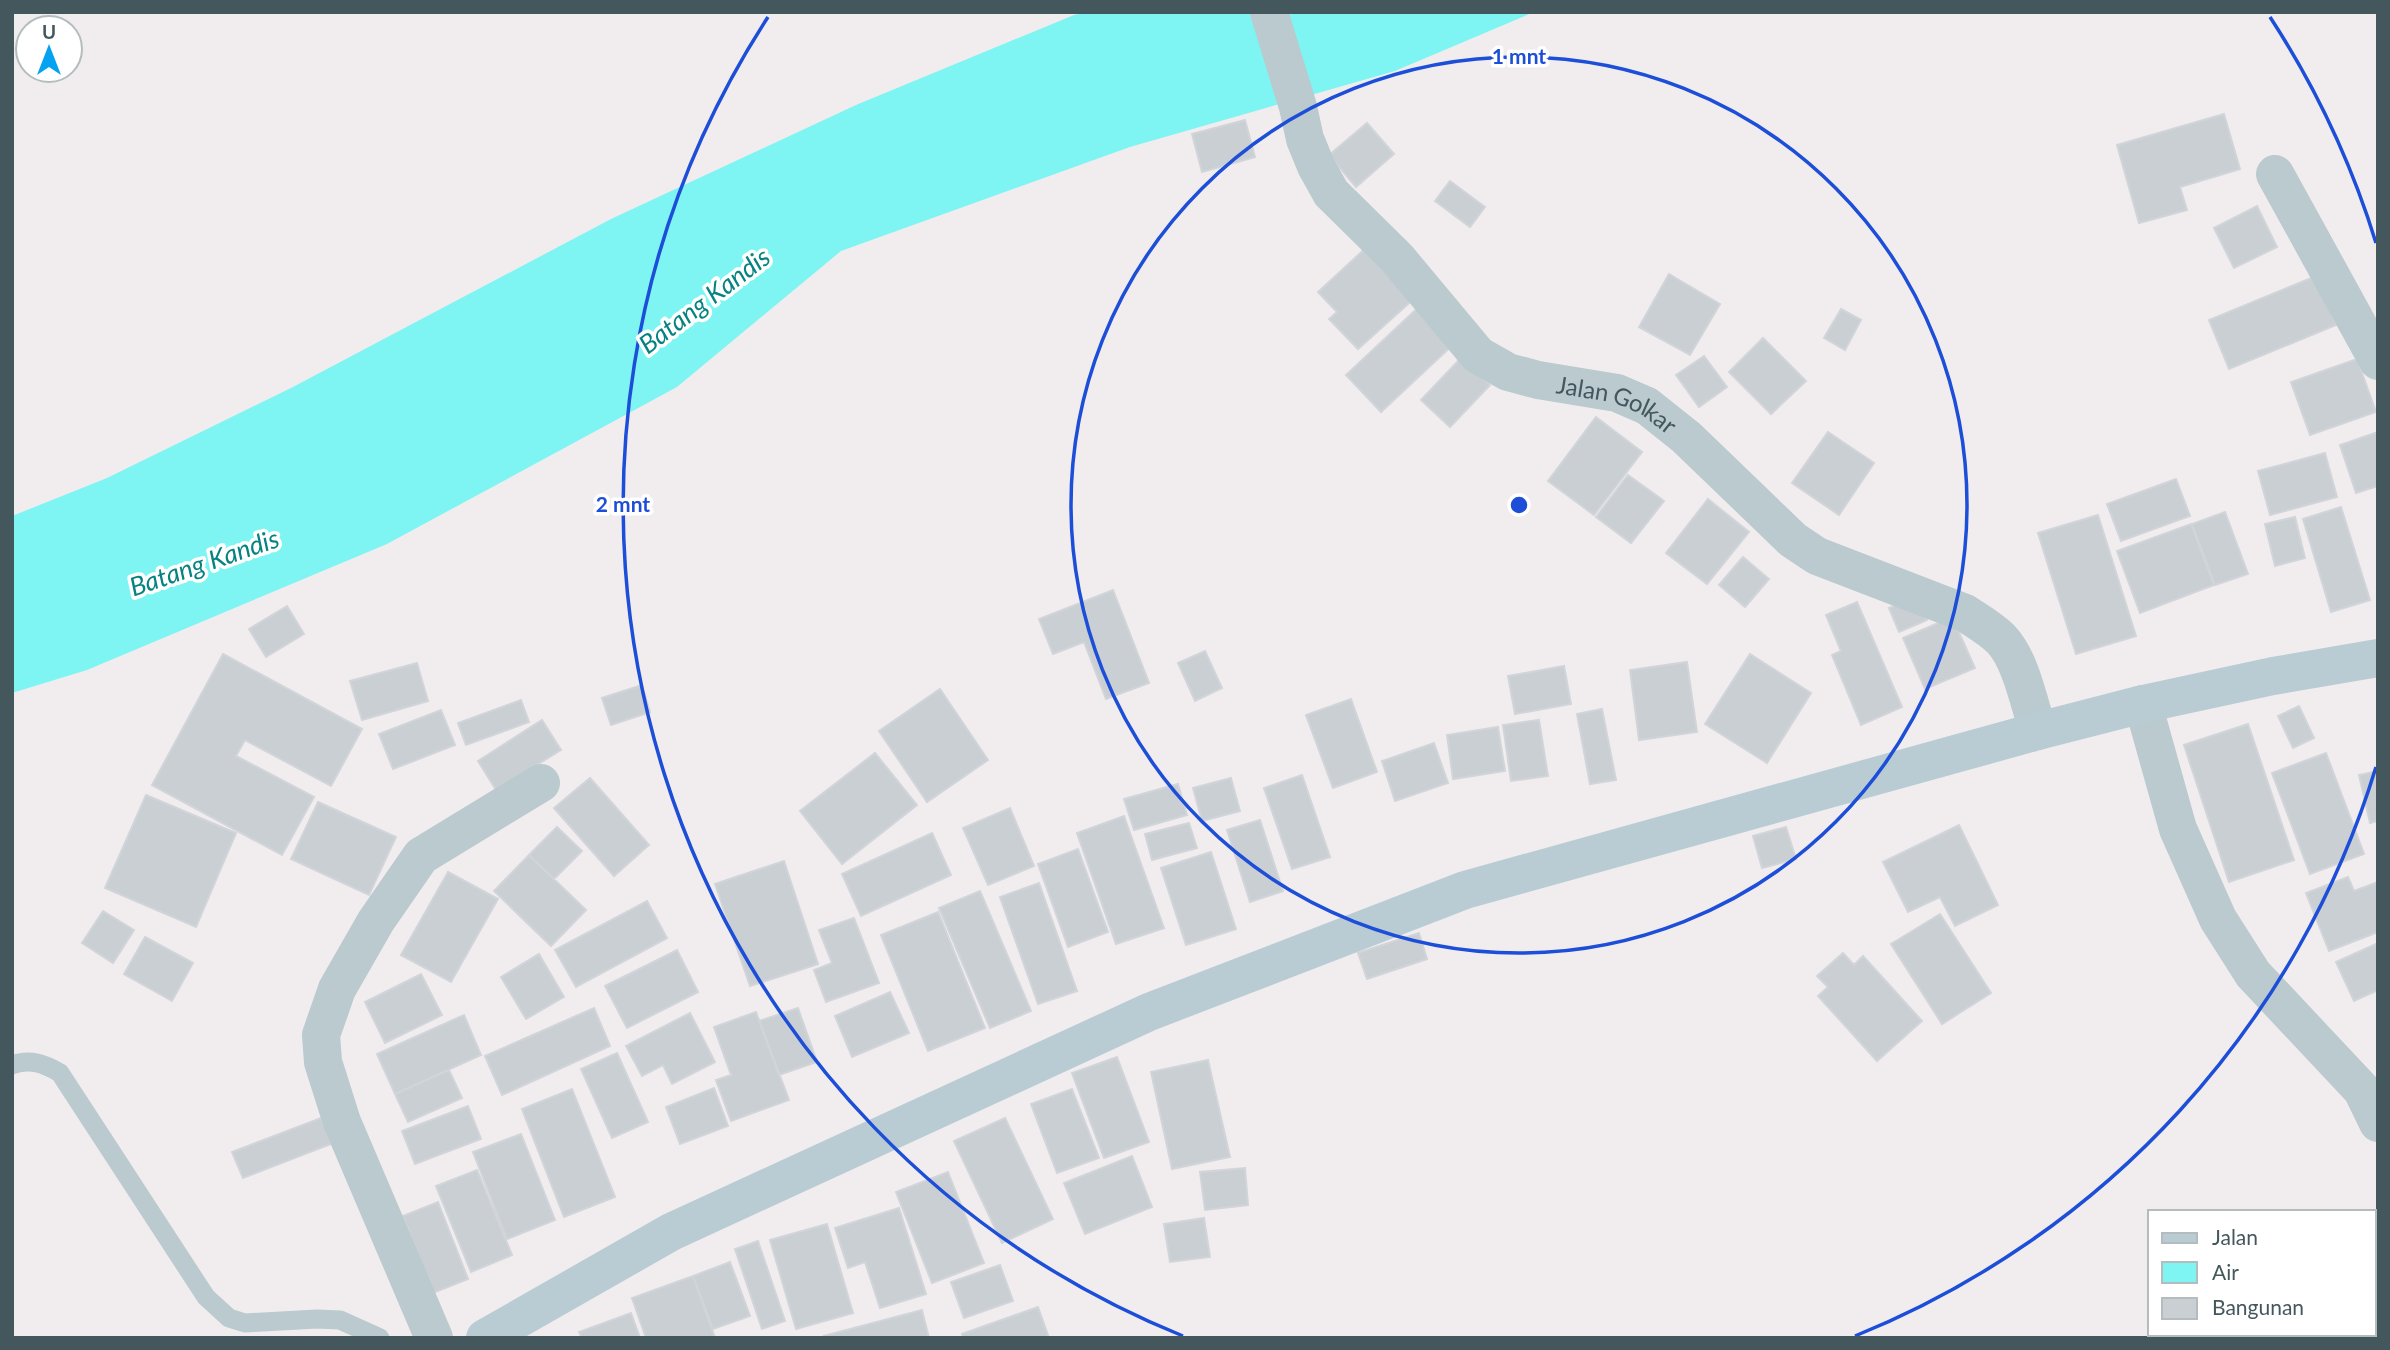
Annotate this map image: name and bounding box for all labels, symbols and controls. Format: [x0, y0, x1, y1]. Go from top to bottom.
north arrow [14, 14, 84, 84]
text: U [42, 20, 56, 43]
text: 1 mnt [1492, 43, 1546, 68]
water label: Batang Kandis [632, 240, 776, 360]
street label: Jalan Golkar [1555, 369, 1683, 439]
text: 2 mnt [596, 491, 650, 516]
centre of rings [1507, 493, 1531, 517]
water label: Batang Kandis [125, 521, 283, 603]
legend [2148, 1210, 2376, 1336]
text: Jalan [2212, 1224, 2258, 1249]
text: Air [2212, 1259, 2239, 1284]
text: Bangunan [2212, 1294, 2304, 1319]

